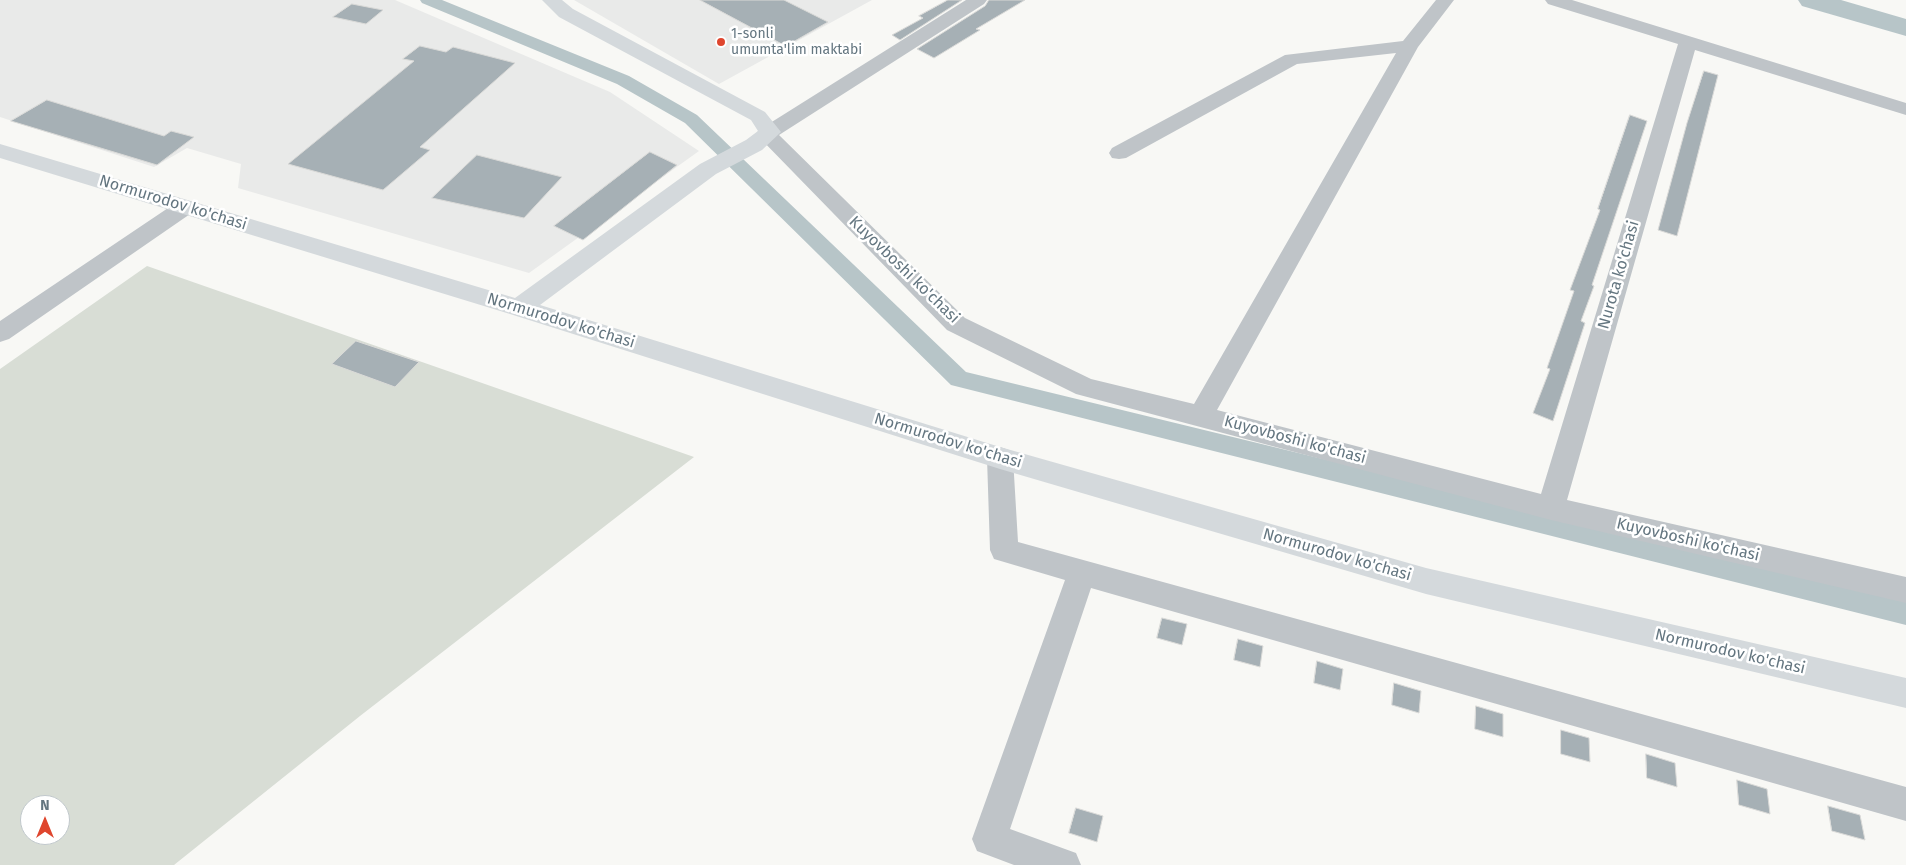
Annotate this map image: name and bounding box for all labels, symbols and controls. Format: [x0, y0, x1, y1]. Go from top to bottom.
place label: 1-sonli umumta'lim maktabi [731, 26, 862, 58]
marker: 1-sonli umumta'lim maktabi [715, 36, 727, 48]
street label: Normurodov ko'chasi [97, 171, 249, 235]
street label: Kuyovboshi ko'chasi [845, 212, 963, 328]
street label: Nurota ko'chasi [1594, 219, 1644, 331]
street label: Normurodov ko'chasi [485, 289, 637, 353]
street label: Normurodov ko'chasi [872, 409, 1024, 473]
street label: Kuyovboshi ko'chasi [1222, 412, 1368, 468]
street label: Kuyovboshi ko'chasi [1615, 514, 1761, 566]
street label: Normurodov ko'chasi [1261, 525, 1413, 585]
street label: Normurodov ko'chasi [1653, 625, 1807, 679]
north arrow [20, 795, 70, 845]
text: N [40, 797, 50, 814]

